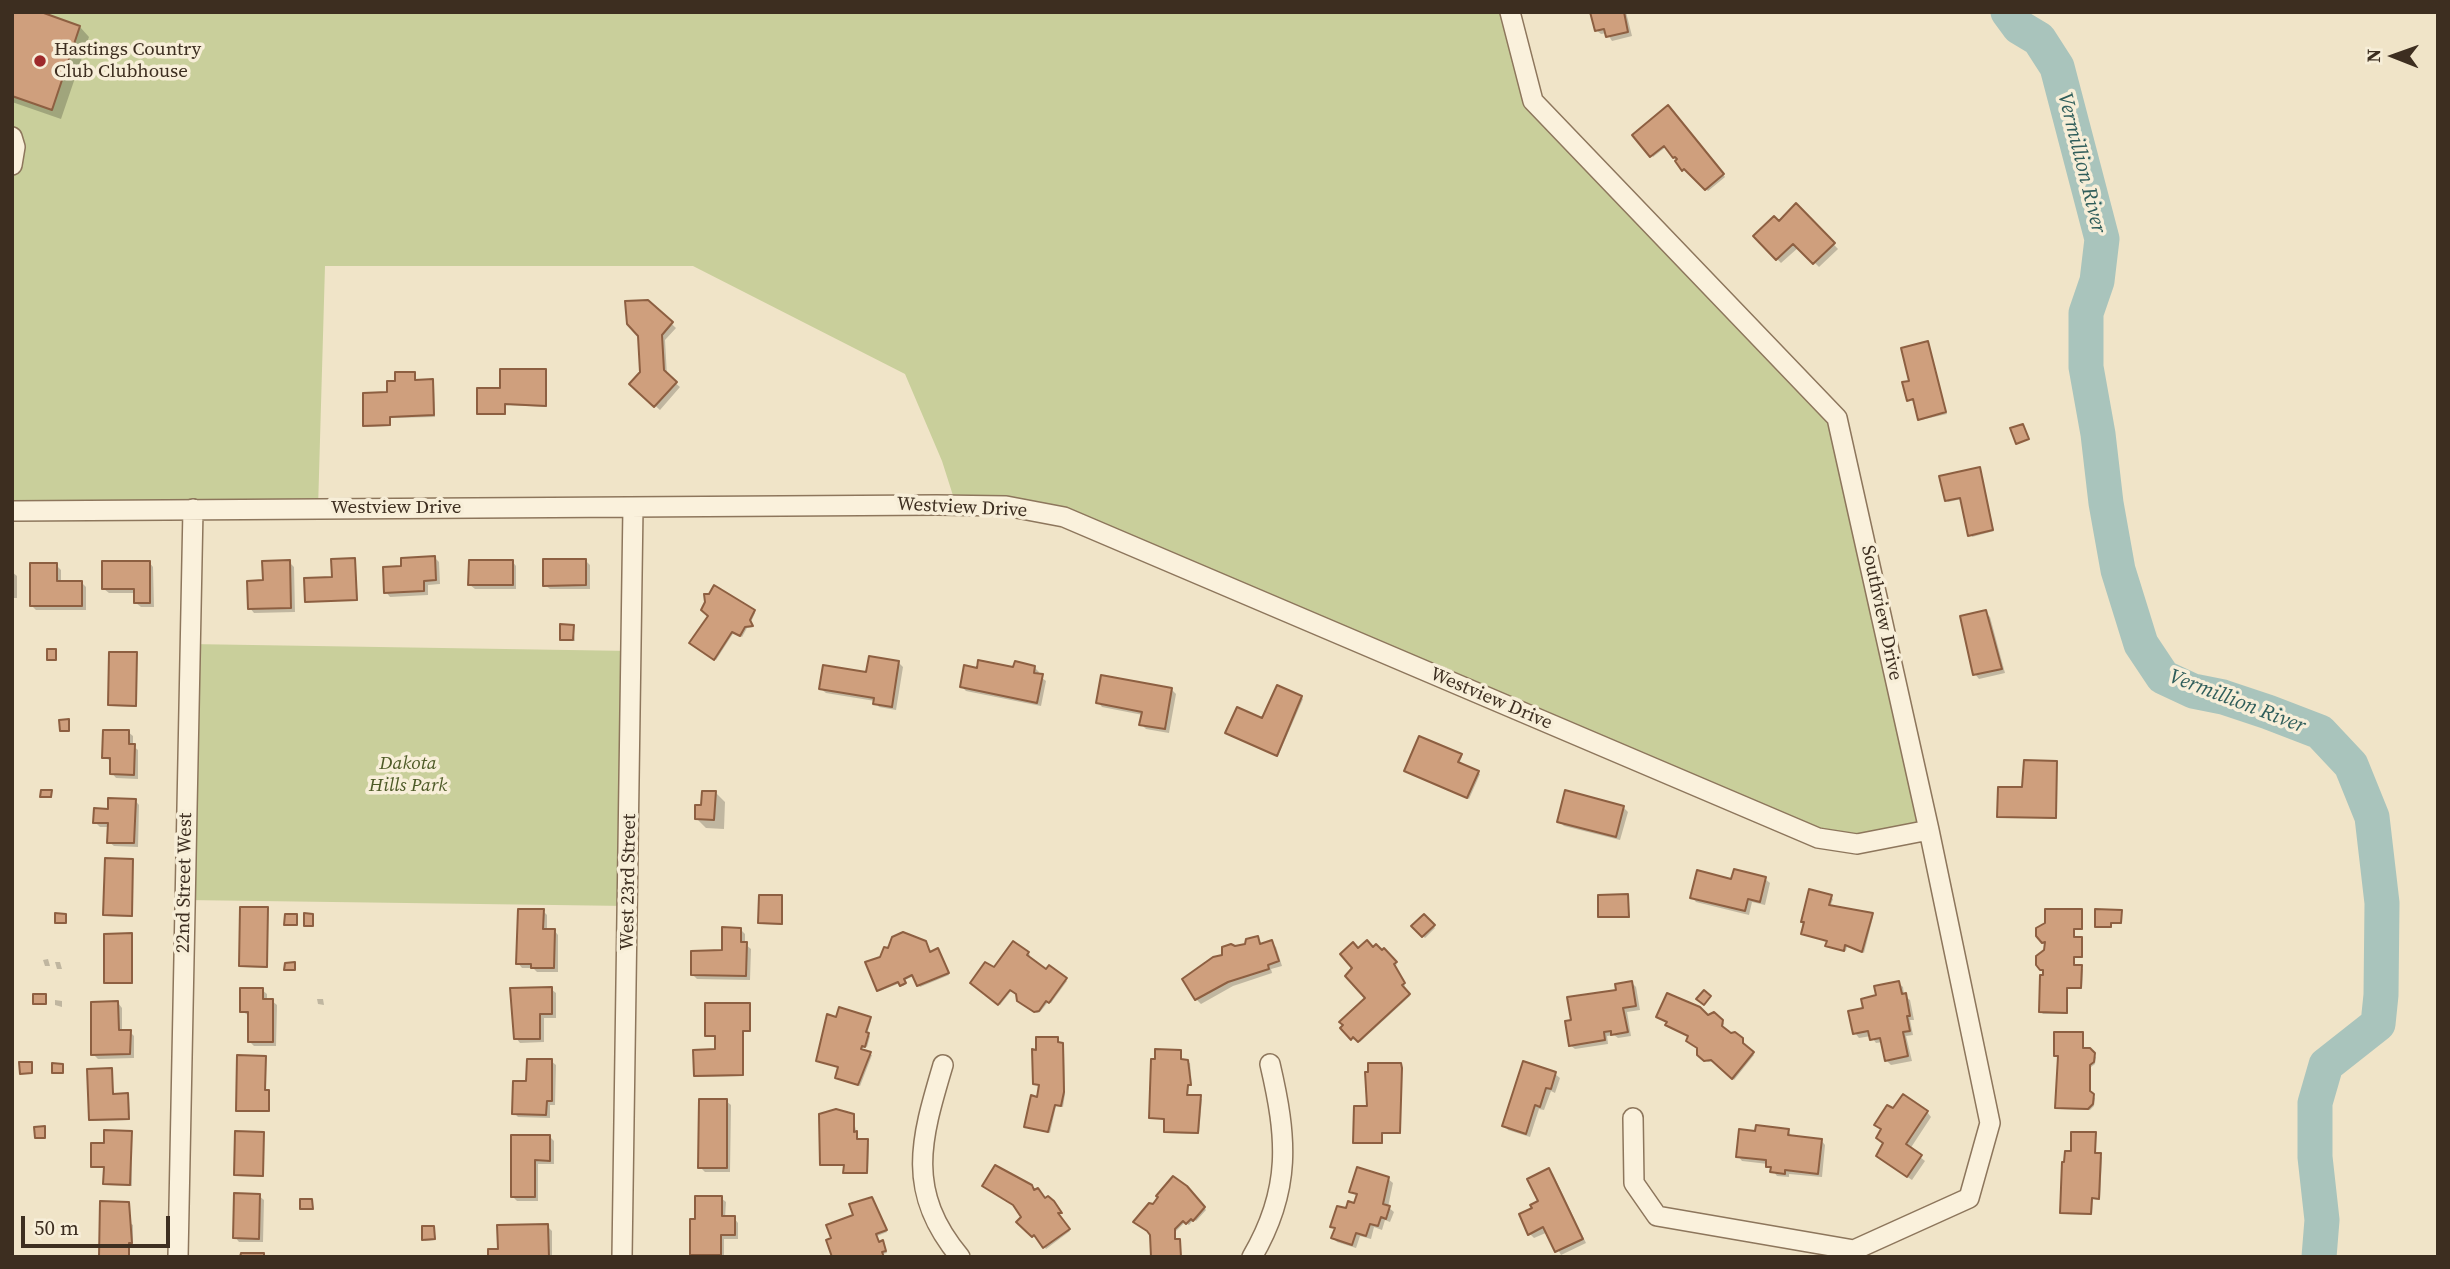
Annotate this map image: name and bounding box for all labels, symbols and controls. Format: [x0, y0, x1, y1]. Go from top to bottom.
north arrow [2359, 21, 2429, 91]
place label: Hastings Country Club Clubhouse [54, 39, 201, 83]
text: N [2360, 48, 2386, 63]
marker: Hastings Country Club Clubhouse [32, 53, 48, 69]
water label: Vermillion River [2051, 90, 2111, 236]
street label: Westview Drive [896, 493, 1028, 523]
street label: Westview Drive [331, 497, 461, 519]
street label: Southview Drive [1856, 543, 1906, 683]
street label: Westview Drive [1426, 663, 1556, 735]
water label: Vermillion River [2165, 664, 2309, 740]
park label: Dakota Hills Park [369, 753, 447, 797]
street label: 22nd Street West [172, 813, 198, 953]
street label: West 23rd Street [616, 813, 642, 951]
scale bar [24, 1202, 173, 1246]
text: 50 m [34, 1213, 79, 1242]

